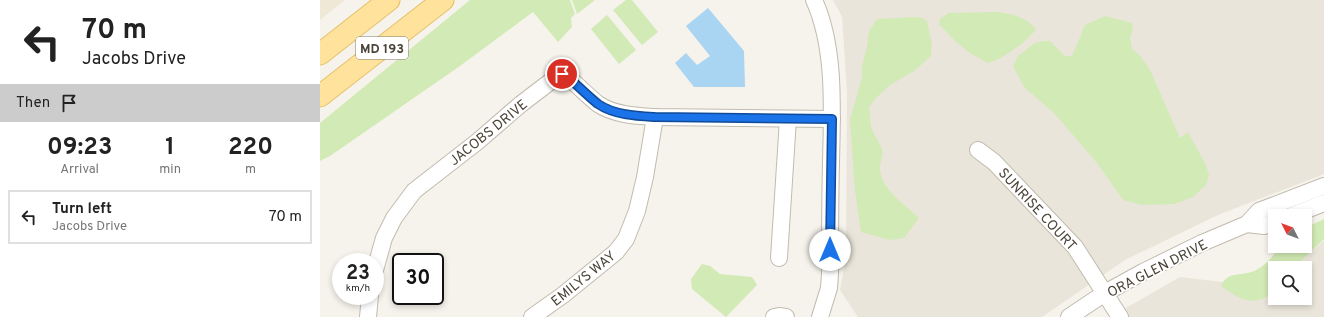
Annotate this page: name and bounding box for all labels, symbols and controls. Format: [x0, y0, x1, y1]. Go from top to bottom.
text: 70 m [82, 13, 147, 49]
icon: left [16, 16, 68, 68]
road number: MD 193 [356, 37, 408, 59]
text: Jacobs Drive [82, 48, 186, 71]
pin [545, 57, 579, 91]
icon: arrive [551, 63, 573, 85]
icon: arrive [58, 92, 80, 114]
text: Then [16, 94, 50, 113]
street label: JACOBS DRIVE [446, 96, 532, 170]
text: 09:23 [47, 133, 112, 163]
text: 1 [165, 133, 175, 163]
text: 220 [228, 133, 273, 163]
text: Arrival [60, 162, 99, 178]
text: min [159, 162, 181, 178]
text: m [245, 162, 256, 178]
street label: SUNRISE COURT [994, 165, 1080, 255]
text: Turn left [52, 200, 112, 219]
icon: left [18, 206, 40, 228]
text: 70 m [269, 208, 302, 227]
north arrow [1268, 209, 1312, 253]
map controls [1268, 209, 1312, 305]
text: Jacobs Drive [52, 219, 127, 235]
position arrow [809, 229, 851, 271]
street label: ORA GLEN DRIVE [1105, 237, 1211, 302]
street label: EMILYS WAY [548, 248, 620, 310]
speed limit sign: 30 [392, 253, 444, 305]
text: 23 [346, 261, 370, 287]
button: search [1268, 261, 1312, 305]
text: km/h [346, 282, 370, 295]

